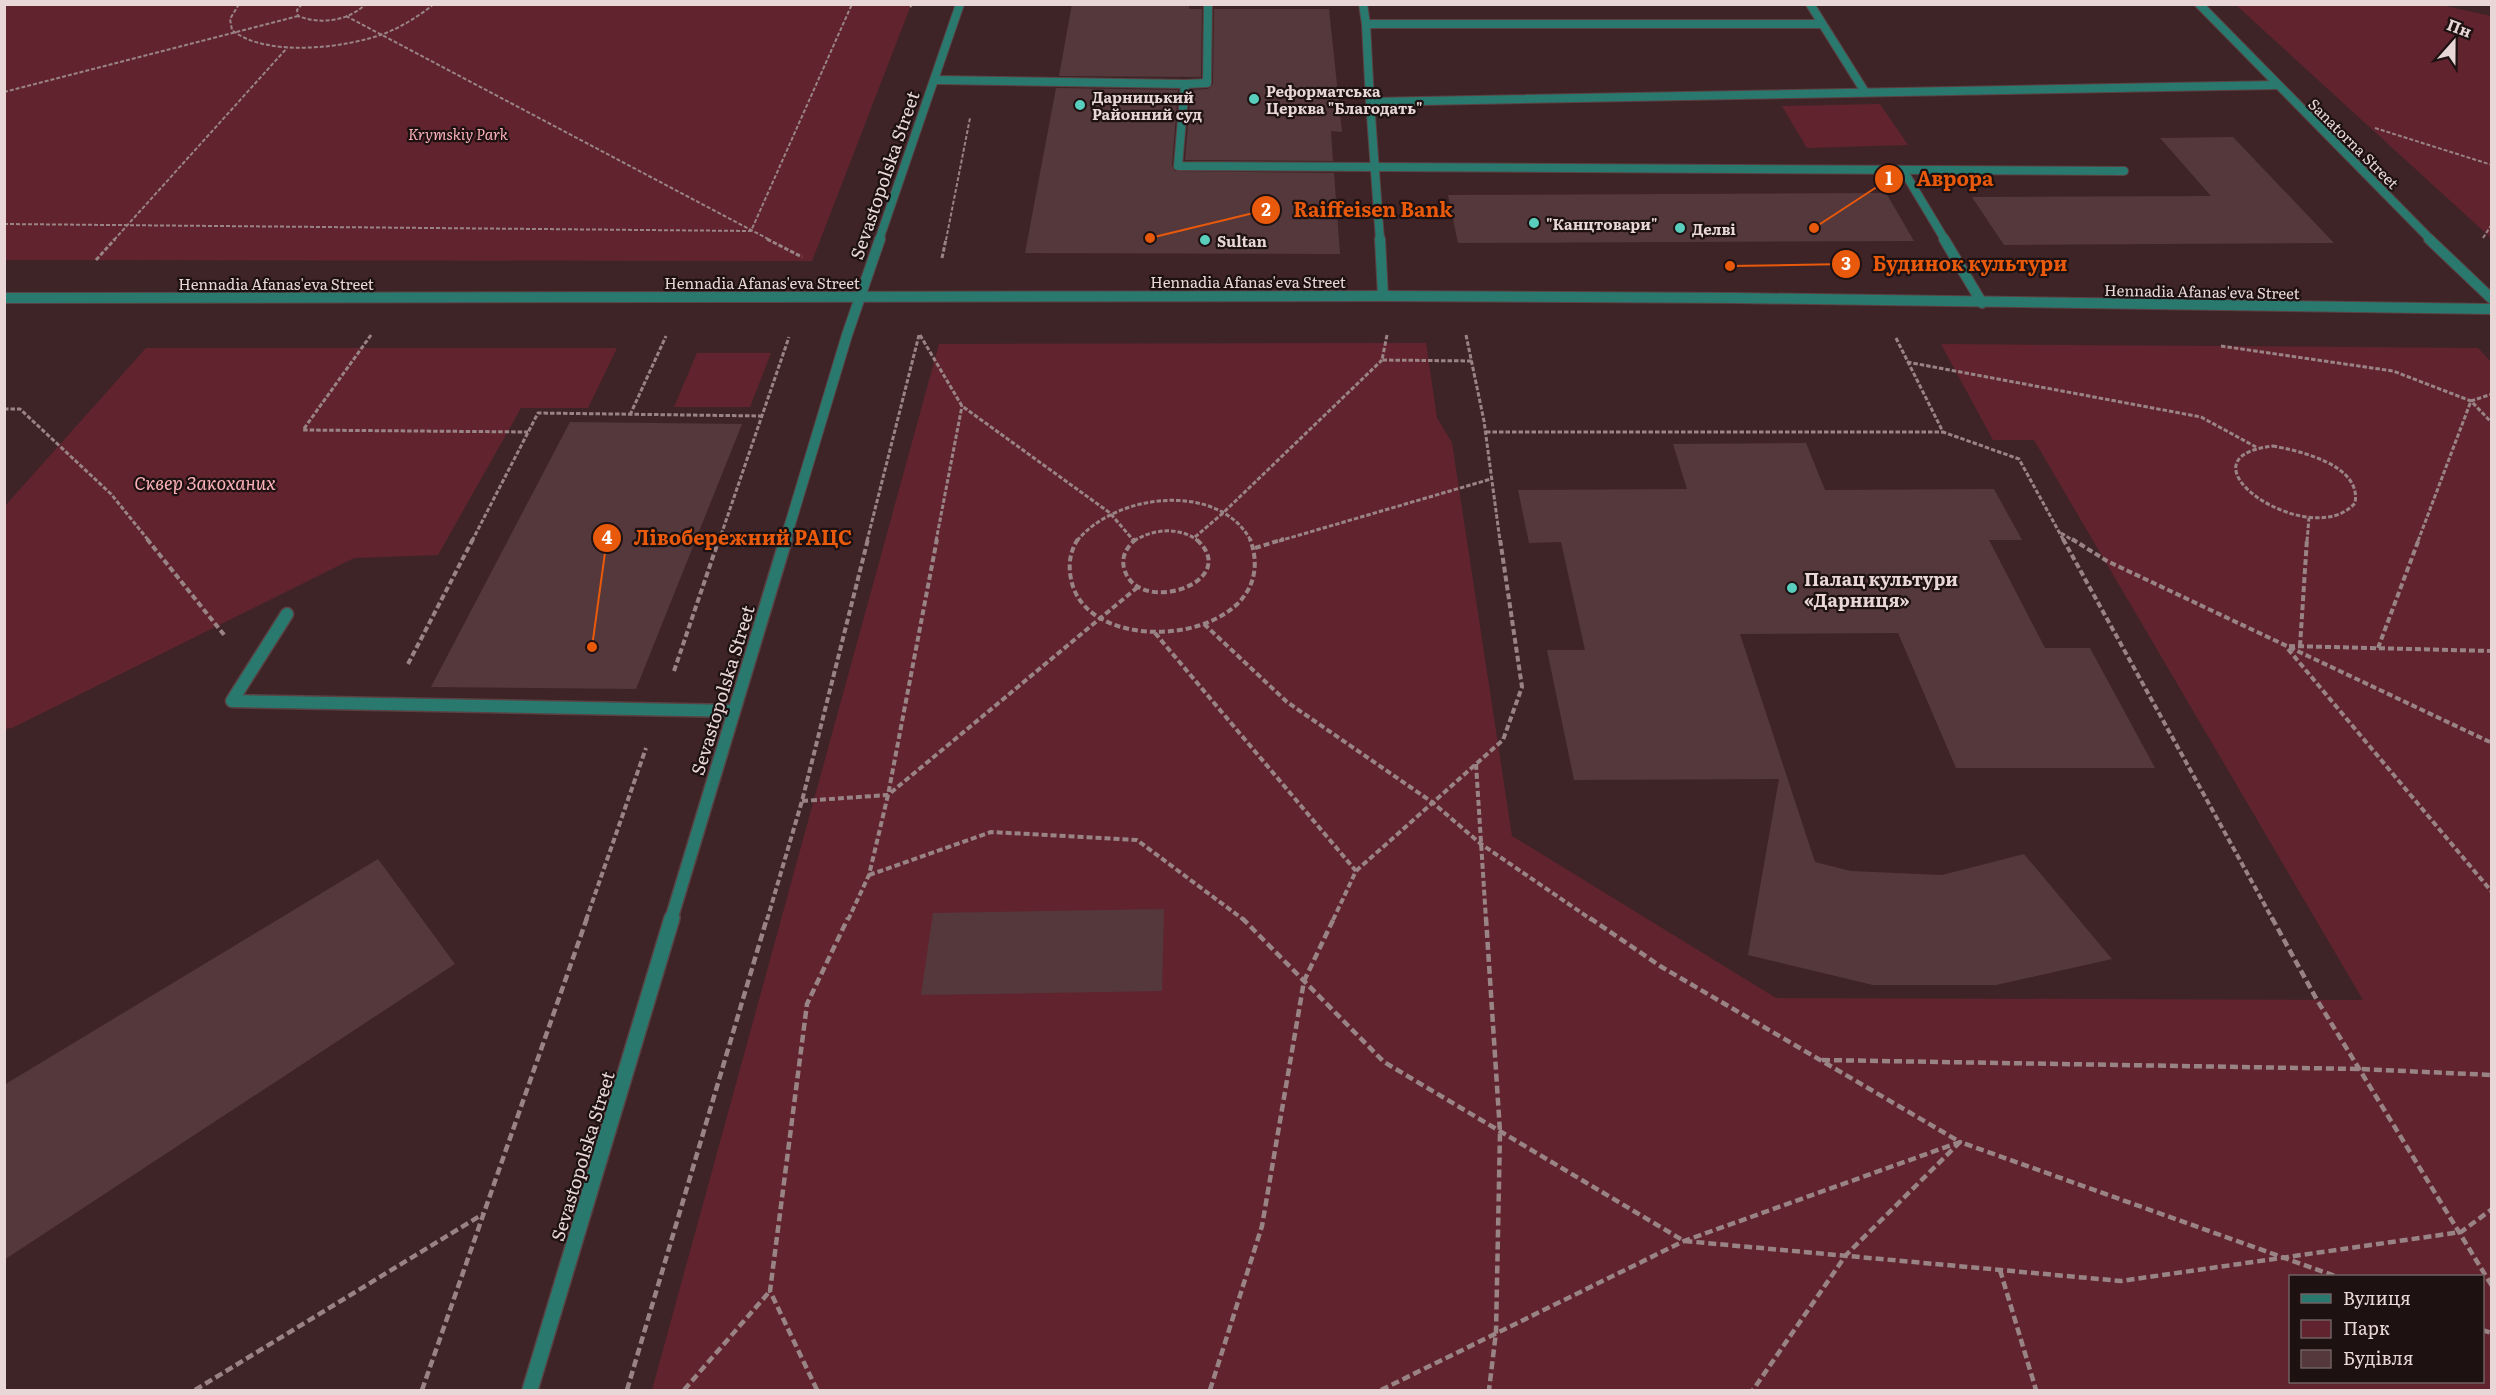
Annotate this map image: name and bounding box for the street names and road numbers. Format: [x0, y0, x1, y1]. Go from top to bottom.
street label: Sevastopolska Street [842, 86, 926, 263]
street label: Sanatorna Street [2303, 92, 2405, 194]
street label: Hennadia Afanas'eva Street [1150, 270, 1346, 293]
street label: Hennadia Afanas'eva Street [664, 271, 860, 294]
street label: Hennadia Afanas'eva Street [178, 272, 374, 295]
street label: Hennadia Afanas'eva Street [2104, 278, 2300, 304]
street label: Sevastopolska Street [683, 601, 761, 778]
street label: Sevastopolska Street [543, 1067, 621, 1244]

